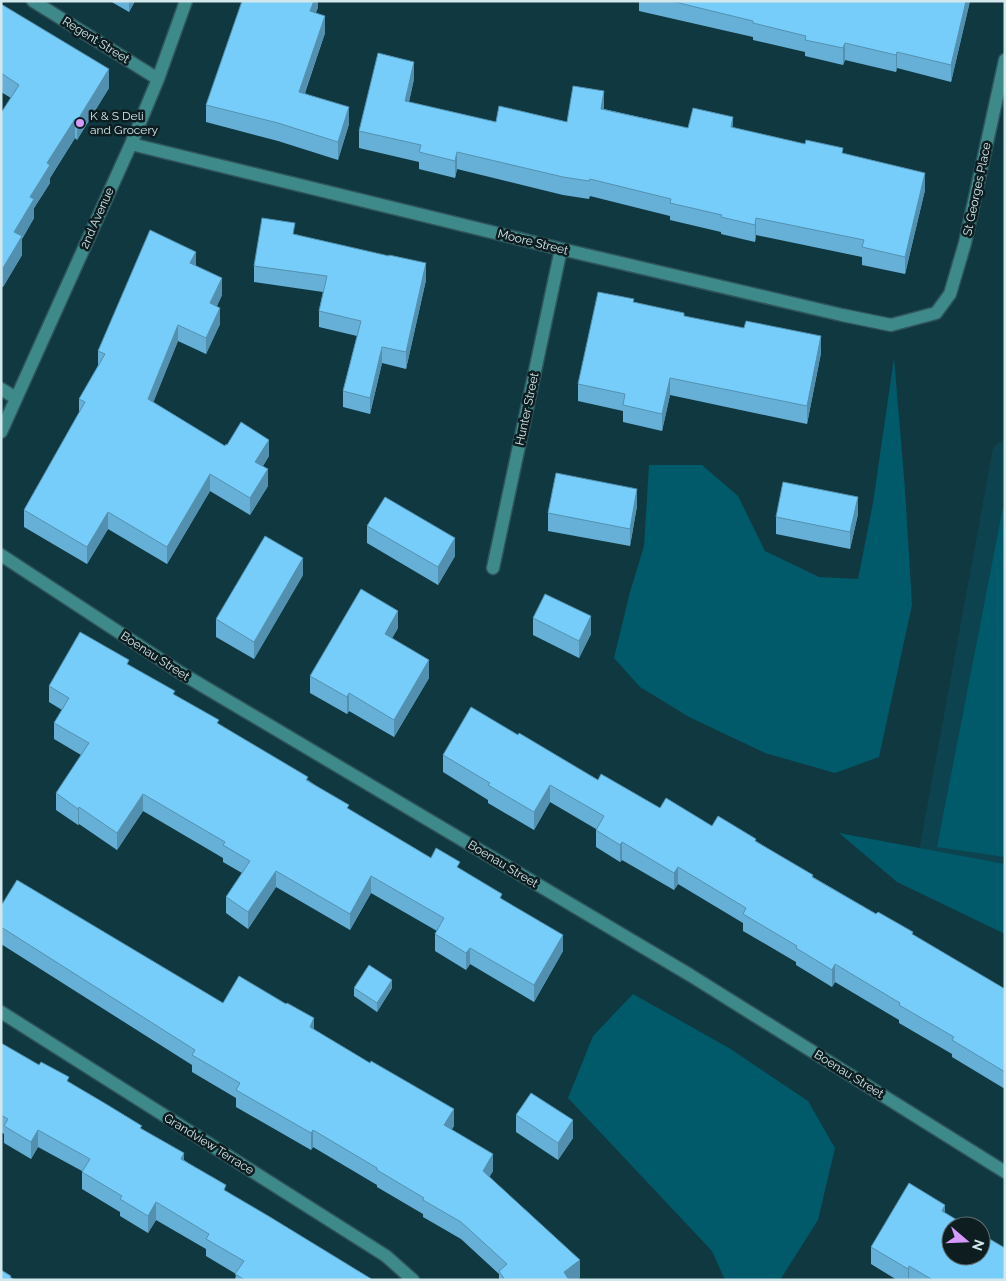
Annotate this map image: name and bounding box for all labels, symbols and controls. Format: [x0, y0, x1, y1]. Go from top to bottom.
street label: Regent Street [60, 14, 132, 66]
place label: K & S Deli and Grocery [90, 109, 159, 137]
marker: K & S Deli and Grocery [74, 117, 86, 129]
street label: St Georges Place [960, 141, 994, 237]
street label: 2nd Avenue [77, 185, 117, 251]
street label: Moore Street [496, 226, 570, 258]
street label: Hunter Street [512, 371, 542, 447]
street label: Boenau Street [118, 629, 192, 683]
street label: Boenau Street [465, 838, 541, 890]
street label: Boenau Street [812, 1047, 886, 1101]
street label: Grandview Terrace [161, 1111, 257, 1177]
north arrow [941, 1216, 991, 1266]
text: N [969, 1238, 988, 1253]

